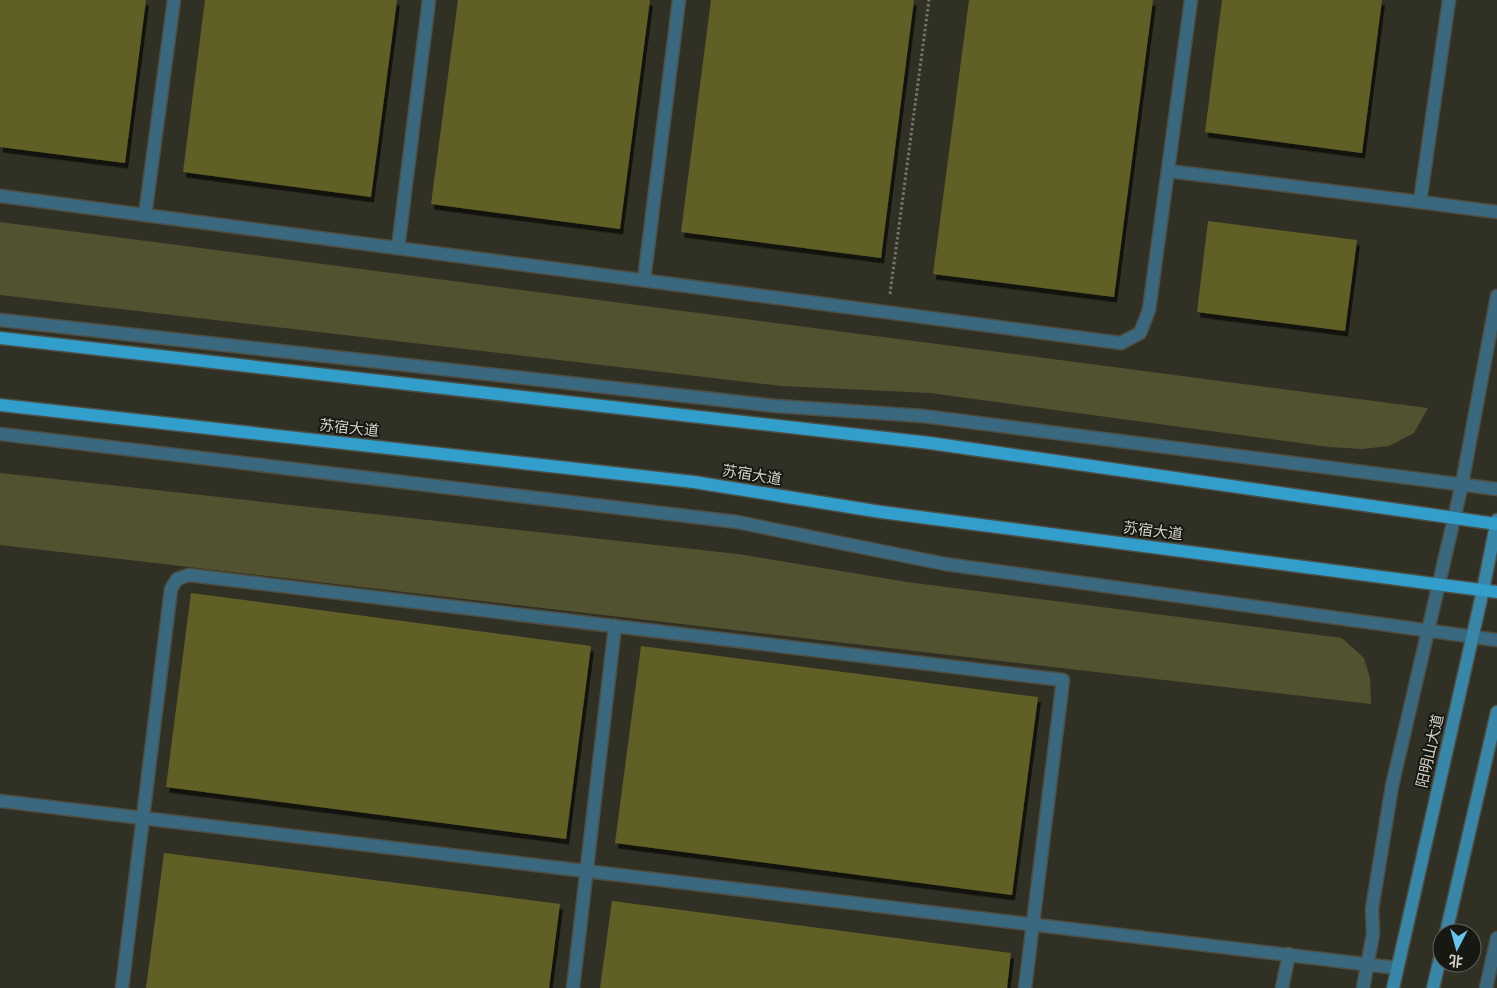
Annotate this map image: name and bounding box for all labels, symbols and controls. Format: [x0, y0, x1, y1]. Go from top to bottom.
street label: 苏宿大道 [318, 416, 380, 440]
street label: 苏宿大道 [721, 461, 783, 489]
street label: 苏宿大道 [1122, 518, 1184, 544]
street label: 阳明山大道 [1413, 712, 1447, 790]
north arrow [1432, 923, 1482, 973]
text: 北 [1448, 952, 1463, 970]

